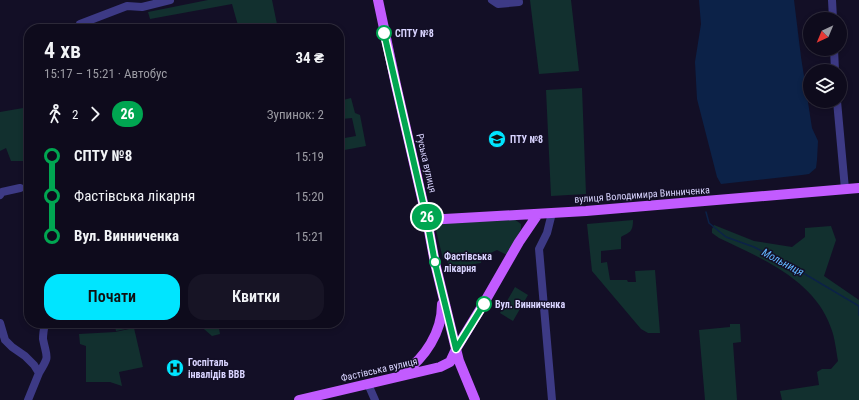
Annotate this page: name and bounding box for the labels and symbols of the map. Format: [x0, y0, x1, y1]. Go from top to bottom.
north arrow [803, 12, 847, 56]
marker: СПТУ №8 [376, 25, 392, 41]
place label: СПТУ №8 [395, 28, 434, 39]
school or university icon: ПТУ №8 [487, 129, 507, 149]
street label: Руська вулиця [414, 133, 439, 194]
place label: ПТУ №8 [510, 134, 543, 145]
street label: вулиця Володимира Винниченка [574, 184, 710, 205]
line badge: 26 [409, 204, 445, 230]
water label: Мольниця [760, 246, 806, 279]
place label: Фастівська лікарня [444, 251, 492, 274]
marker: Фастівська лікарня [429, 256, 441, 268]
marker: Вул. Винниченка [476, 296, 492, 312]
place label: Вул. Винниченка [495, 299, 565, 310]
street label: Фастівська вулиця [339, 354, 419, 384]
place label: Госпіталь інвалідів ВВВ [188, 357, 245, 380]
hospital icon: Госпіталь інвалідів ВВВ [165, 358, 185, 378]

